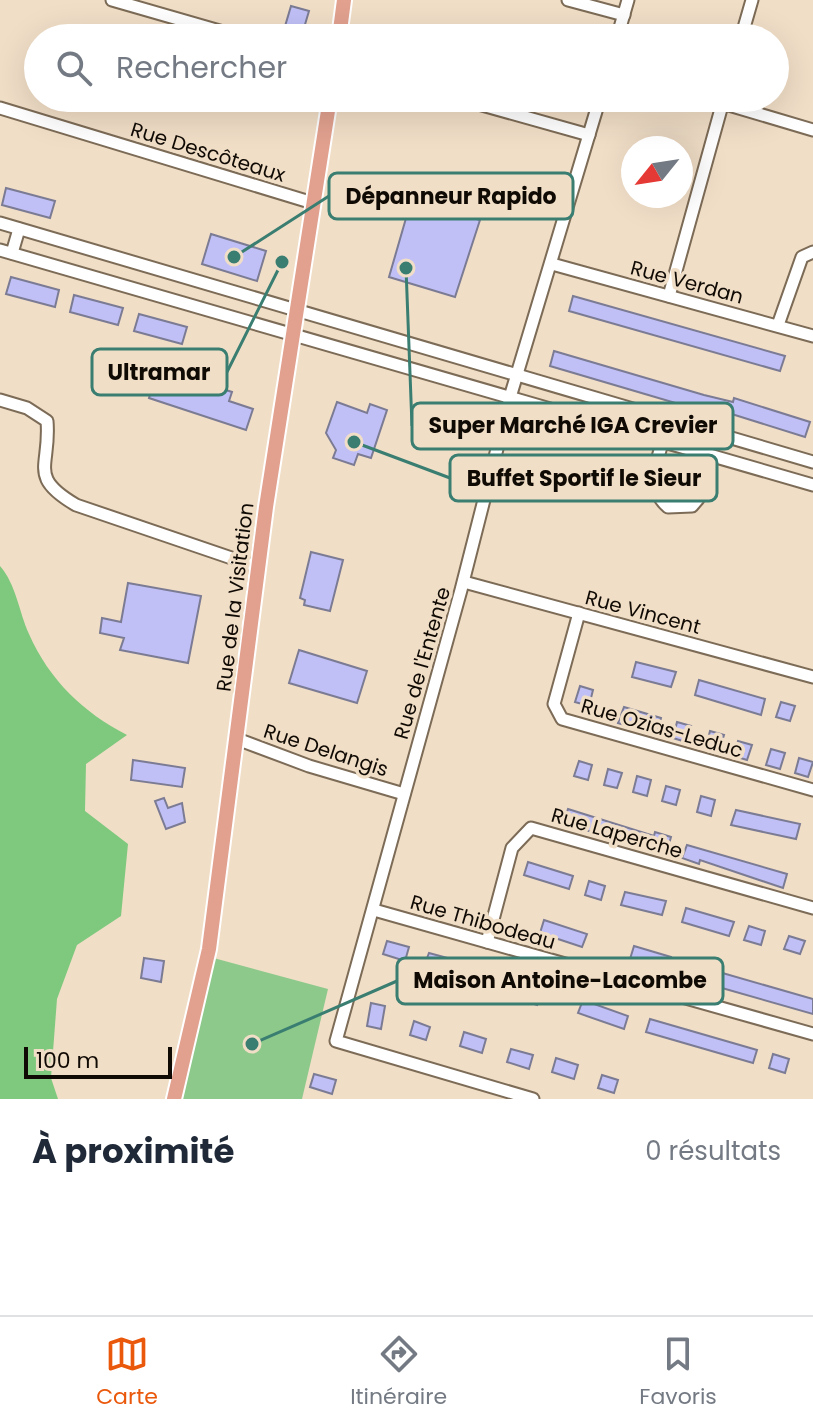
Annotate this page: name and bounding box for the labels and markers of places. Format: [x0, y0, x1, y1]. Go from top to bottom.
callout: Dépanneur Rapido [329, 173, 573, 219]
callout: Ultramar [92, 349, 227, 395]
callout: Super Marché IGA Crevier [412, 403, 733, 449]
callout: Buffet Sportif le Sieur [450, 455, 717, 501]
callout: Maison Antoine-Lacombe [397, 958, 723, 1004]

